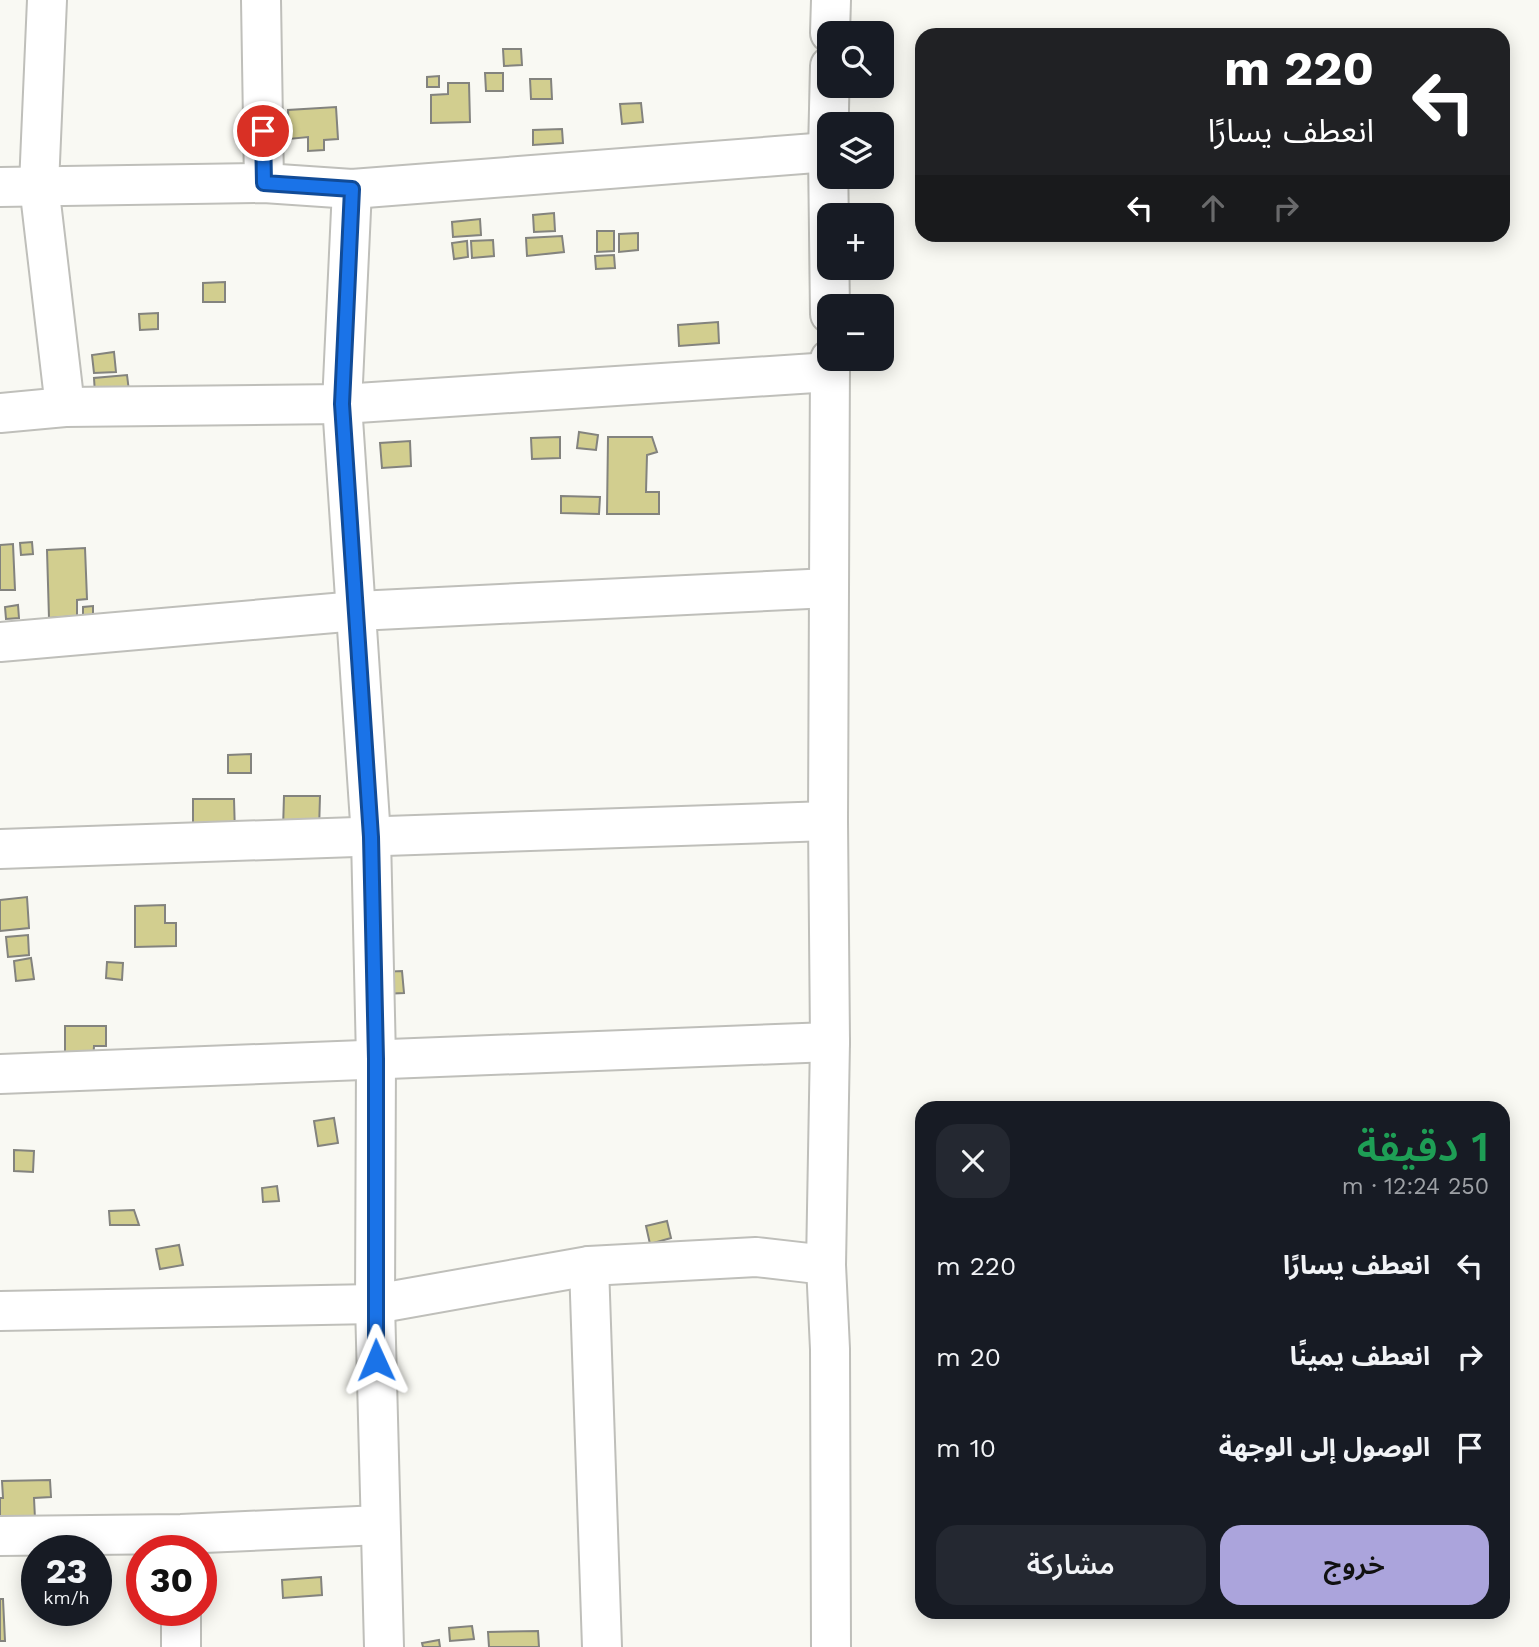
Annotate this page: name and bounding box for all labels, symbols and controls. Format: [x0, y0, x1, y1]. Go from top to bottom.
map controls [817, 21, 894, 371]
button: search [817, 21, 894, 98]
text: 220 m [1224, 39, 1374, 97]
icon: left [1398, 56, 1489, 147]
pin [233, 101, 293, 161]
icon: arrive [244, 112, 282, 150]
button: layers [817, 112, 894, 189]
text: انعطف يسارًا [1208, 112, 1374, 150]
icon: left [1121, 189, 1159, 227]
icon: ahead [1194, 189, 1232, 227]
icon: right [1267, 189, 1305, 227]
button: + [817, 203, 894, 280]
button: − [817, 294, 894, 371]
text: 1 دقيقة [1357, 1122, 1489, 1171]
button: close [936, 1124, 1010, 1198]
text: 250 m · 12:24 [1342, 1173, 1489, 1200]
icon: left [1451, 1247, 1489, 1285]
text: انعطف يسارًا [1283, 1250, 1430, 1280]
text: 220 m [936, 1251, 1016, 1281]
position arrow [339, 1323, 413, 1397]
icon: right [1451, 1338, 1489, 1376]
text: انعطف يمينًا [1290, 1341, 1430, 1371]
text: 20 m [936, 1342, 1001, 1372]
icon: arrive [1451, 1429, 1489, 1467]
text: الوصول إلى الوجهة [1219, 1432, 1430, 1462]
text: 10 m [936, 1433, 996, 1463]
button: مشاركة [936, 1525, 1206, 1605]
button: خروج [1220, 1525, 1489, 1605]
speed limit sign: 30 [126, 1535, 217, 1626]
text: 23 [46, 1550, 87, 1592]
text: km/h [43, 1587, 90, 1608]

